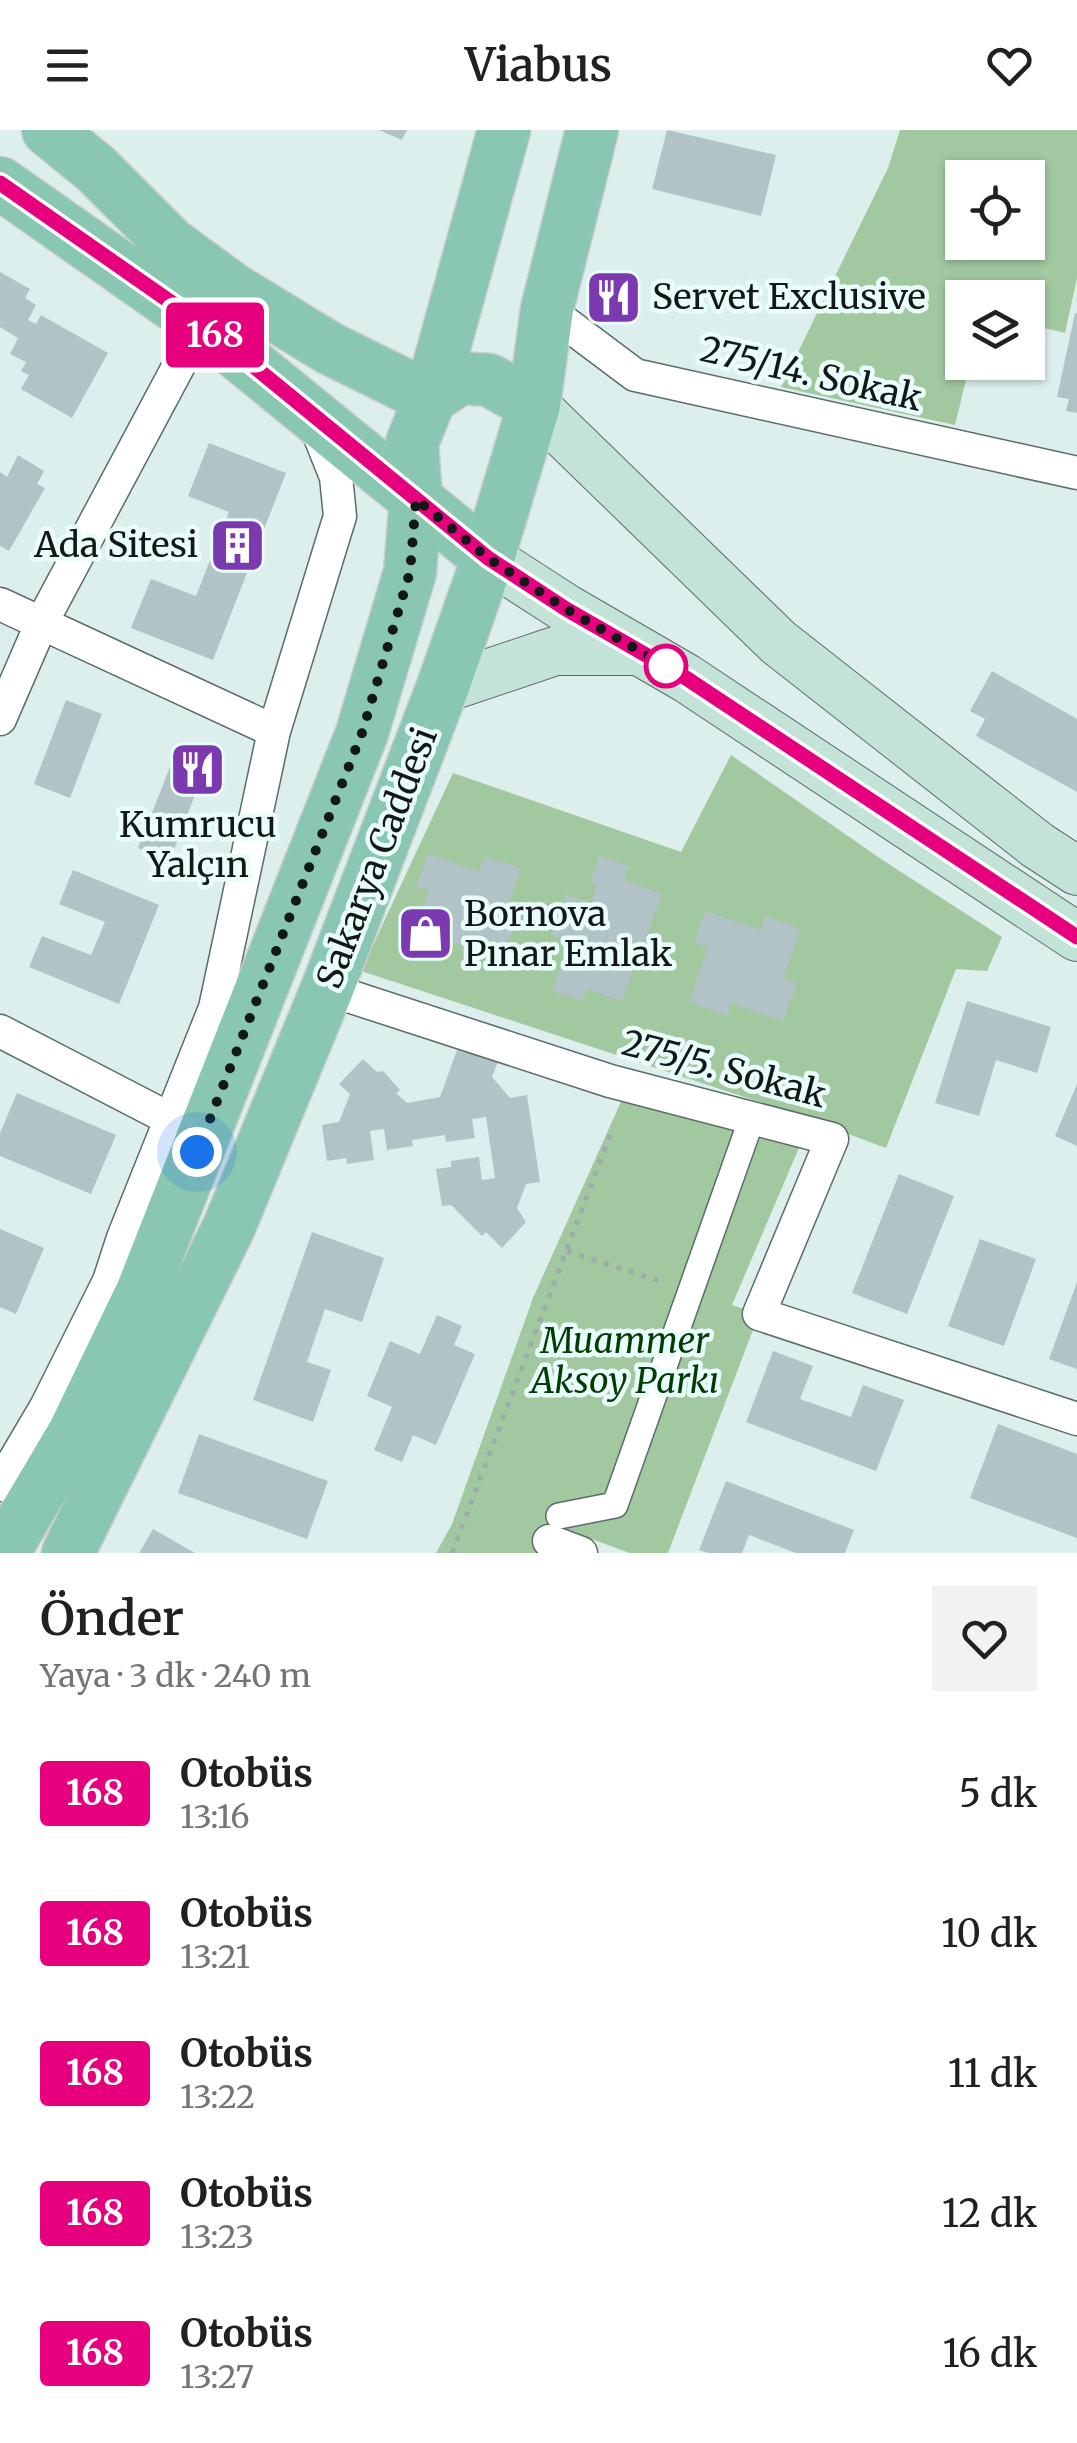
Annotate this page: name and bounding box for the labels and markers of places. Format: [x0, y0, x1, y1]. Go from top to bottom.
restaurant icon: Servet Exclusive [583, 267, 643, 327]
place label: Servet Exclusive [652, 275, 926, 319]
building icon: Ada Sitesi [207, 515, 267, 575]
place label: Ada Sitesi [33, 523, 198, 567]
unlabelled marker [645, 645, 687, 687]
restaurant icon: Kumrucu Yalçın [168, 739, 228, 799]
place label: Kumrucu Yalçın [119, 803, 277, 887]
place label: Bornova Pınar Emlak [464, 892, 672, 976]
shop icon: Bornova Pınar Emlak [395, 904, 455, 964]

